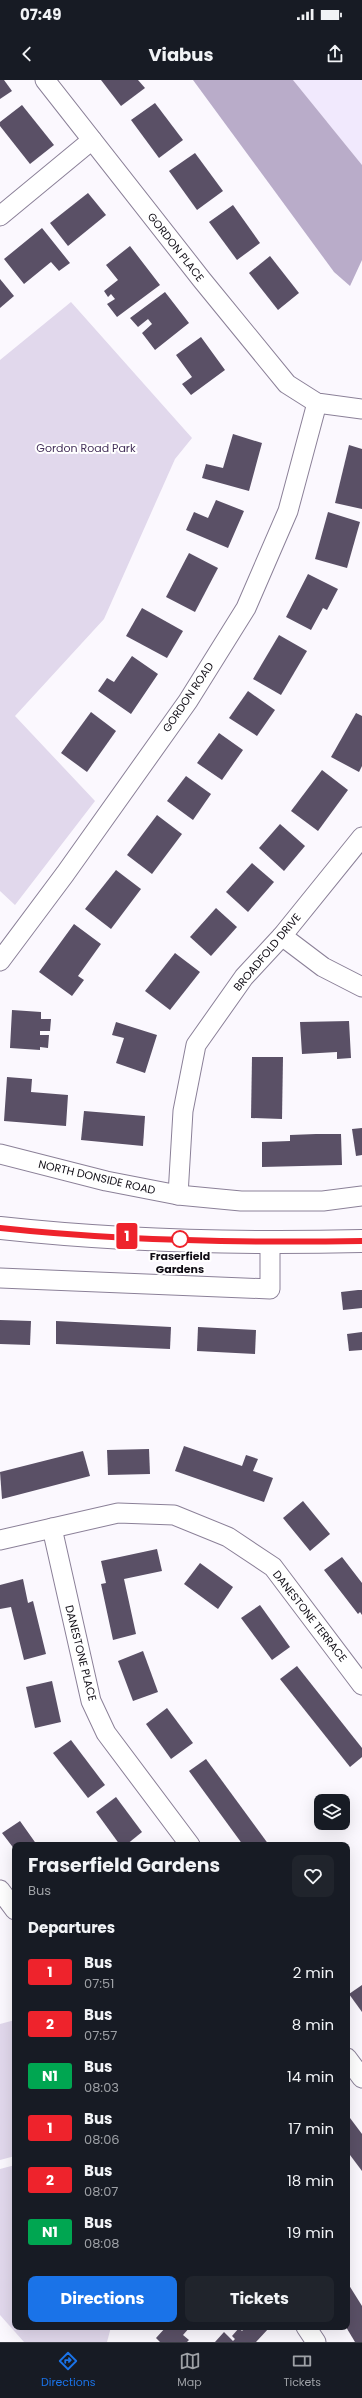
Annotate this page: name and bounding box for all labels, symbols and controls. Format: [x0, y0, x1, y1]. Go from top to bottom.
text: 07:49 [20, 4, 61, 25]
text: Viabus [148, 42, 214, 67]
icon: back [16, 43, 38, 65]
icon: share [324, 43, 346, 65]
street label: GORDON PLACE [144, 209, 208, 285]
park label: Gordon Road Park [36, 440, 136, 456]
street label: GORDON ROAD [159, 659, 218, 735]
street label: BROADFOLD DRIVE [230, 910, 304, 994]
street label: NORTH DONSIDE ROAD [37, 1156, 157, 1198]
line badge: 1 [114, 1223, 140, 1249]
text: 1 [124, 1226, 130, 1246]
marker: Fraserfield Gardens [171, 1230, 189, 1248]
place label: Fraserfield Gardens [150, 1248, 210, 1277]
street label: DANESTONE TERRACE [269, 1567, 351, 1665]
street label: DANESTONE PLACE [61, 1603, 101, 1703]
map controls [314, 1794, 350, 1830]
button: layers [314, 1794, 350, 1830]
text: Fraserfield Gardens [28, 1852, 220, 1879]
button: heart [292, 1855, 334, 1897]
text: Bus [28, 1881, 51, 1900]
text: Departures [28, 1917, 115, 1938]
text: Bus [84, 1952, 112, 1973]
text: 1 [47, 1962, 53, 1982]
text: 2 min [293, 1962, 334, 1983]
text: 07:51 [84, 1974, 114, 1993]
text: Bus [84, 2004, 112, 2025]
text: 2 [46, 2014, 54, 2034]
text: 8 min [292, 2014, 334, 2035]
text: 07:57 [84, 2026, 117, 2045]
text: Bus [84, 2056, 112, 2077]
text: N1 [42, 2066, 58, 2086]
text: 14 min [287, 2066, 334, 2087]
text: 08:03 [84, 2078, 119, 2097]
text: Bus [84, 2108, 112, 2129]
text: 1 [47, 2118, 53, 2138]
text: 17 min [288, 2118, 334, 2139]
text: 08:06 [84, 2130, 120, 2149]
text: Bus [84, 2160, 112, 2181]
text: 2 [46, 2170, 54, 2190]
text: 18 min [287, 2170, 334, 2191]
text: 08:07 [84, 2182, 118, 2201]
text: Bus [84, 2212, 112, 2233]
text: N1 [42, 2222, 58, 2242]
text: 19 min [287, 2222, 334, 2243]
text: 08:08 [84, 2234, 120, 2253]
button: Directions [28, 2276, 177, 2322]
button: Tickets [185, 2276, 334, 2322]
tab: Directions [41, 2350, 96, 2391]
tab: Map [177, 2350, 202, 2391]
tab: Tickets [284, 2350, 321, 2391]

